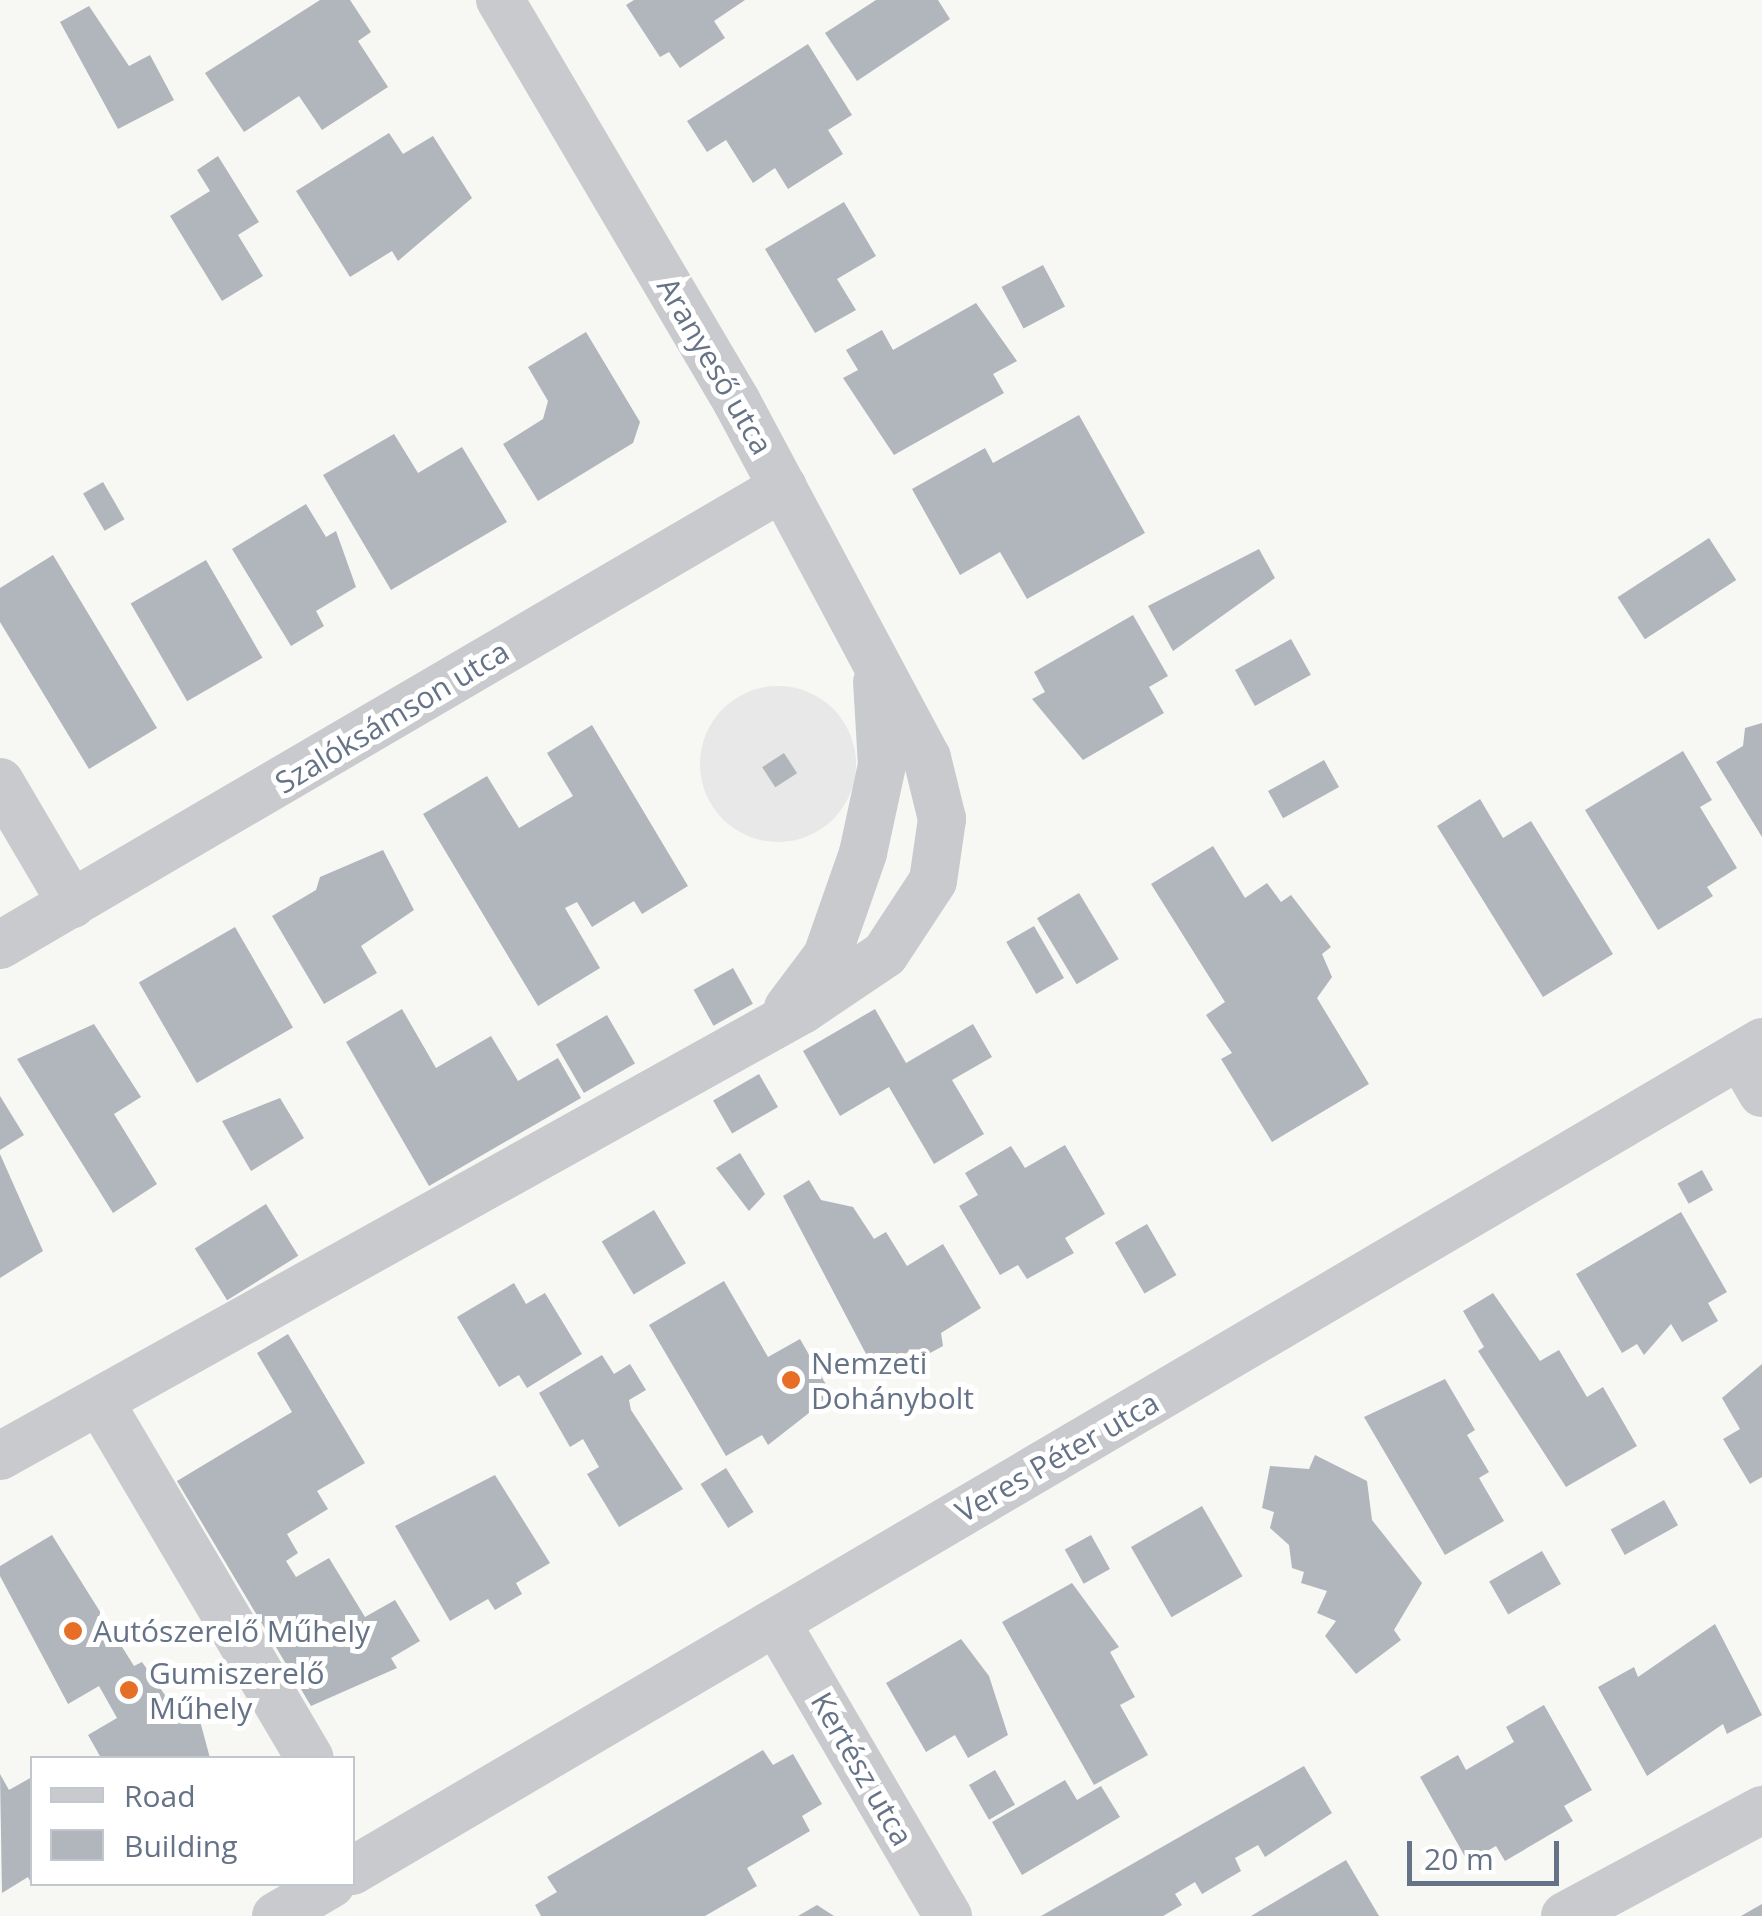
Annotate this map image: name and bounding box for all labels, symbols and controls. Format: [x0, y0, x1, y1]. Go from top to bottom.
street label: Aranyeső utca [650, 271, 780, 461]
street label: Szalóksámson utca [269, 633, 515, 801]
place label: Nemzeti Dohánybolt [811, 1345, 974, 1416]
marker: Nemzeti Dohánybolt [780, 1369, 802, 1391]
street label: Veres Péter utca [949, 1384, 1165, 1530]
place label: Autószerelő Műhely [93, 1613, 370, 1649]
marker: Autószerelő Műhely [62, 1620, 84, 1642]
place label: Gumiszerelő Műhely [149, 1655, 324, 1726]
marker: Gumiszerelő Műhely [118, 1679, 140, 1701]
street label: Kertész utca [804, 1686, 920, 1852]
legend [30, 1756, 355, 1886]
text: Road [124, 1775, 196, 1816]
scale bar [1412, 1821, 1564, 1883]
text: Building [124, 1825, 238, 1866]
text: 20 m [1424, 1838, 1494, 1879]

